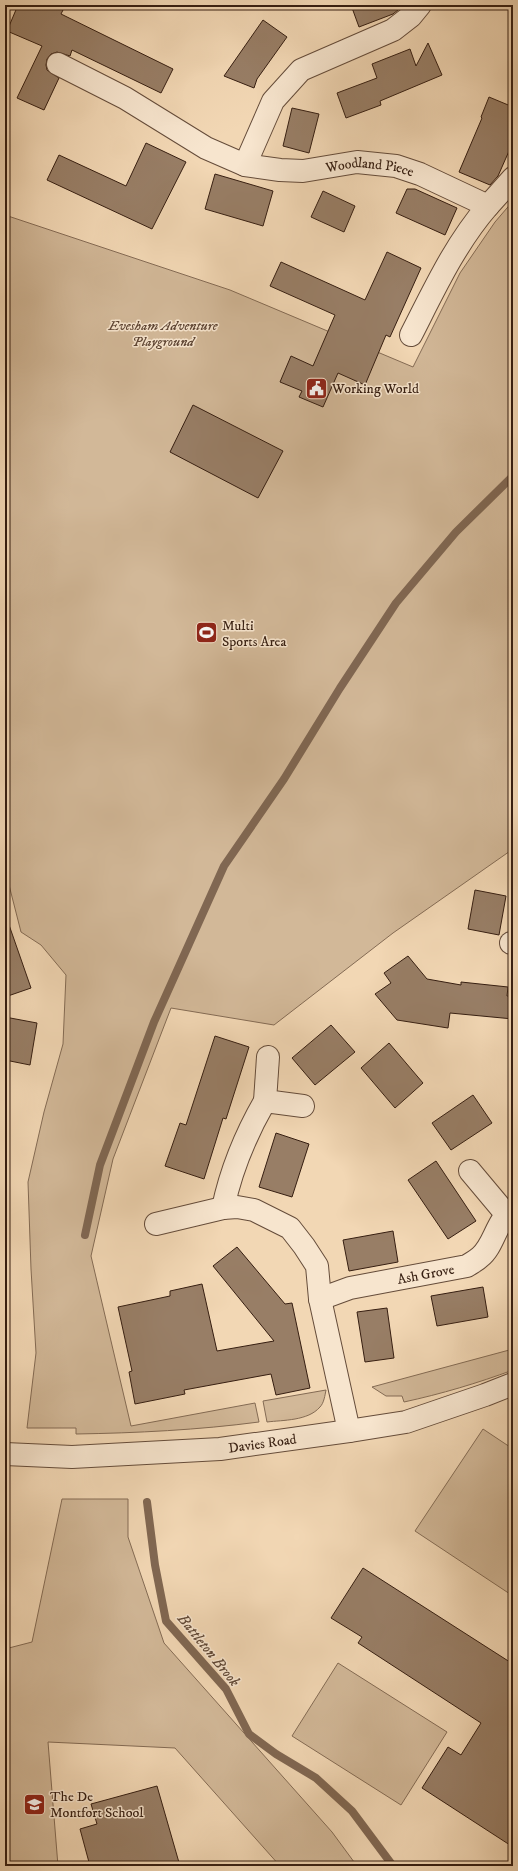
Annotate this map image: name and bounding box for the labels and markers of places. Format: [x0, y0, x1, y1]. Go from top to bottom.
public building icon: Working World [304, 375, 330, 401]
place label: Working World [331, 380, 419, 398]
place label: Multi Sports Area [222, 617, 286, 651]
sports icon: Multi Sports Area [193, 620, 219, 646]
place label: The De Montfort School [50, 1788, 144, 1822]
school or university icon: The De Montfort School [22, 1791, 48, 1817]

